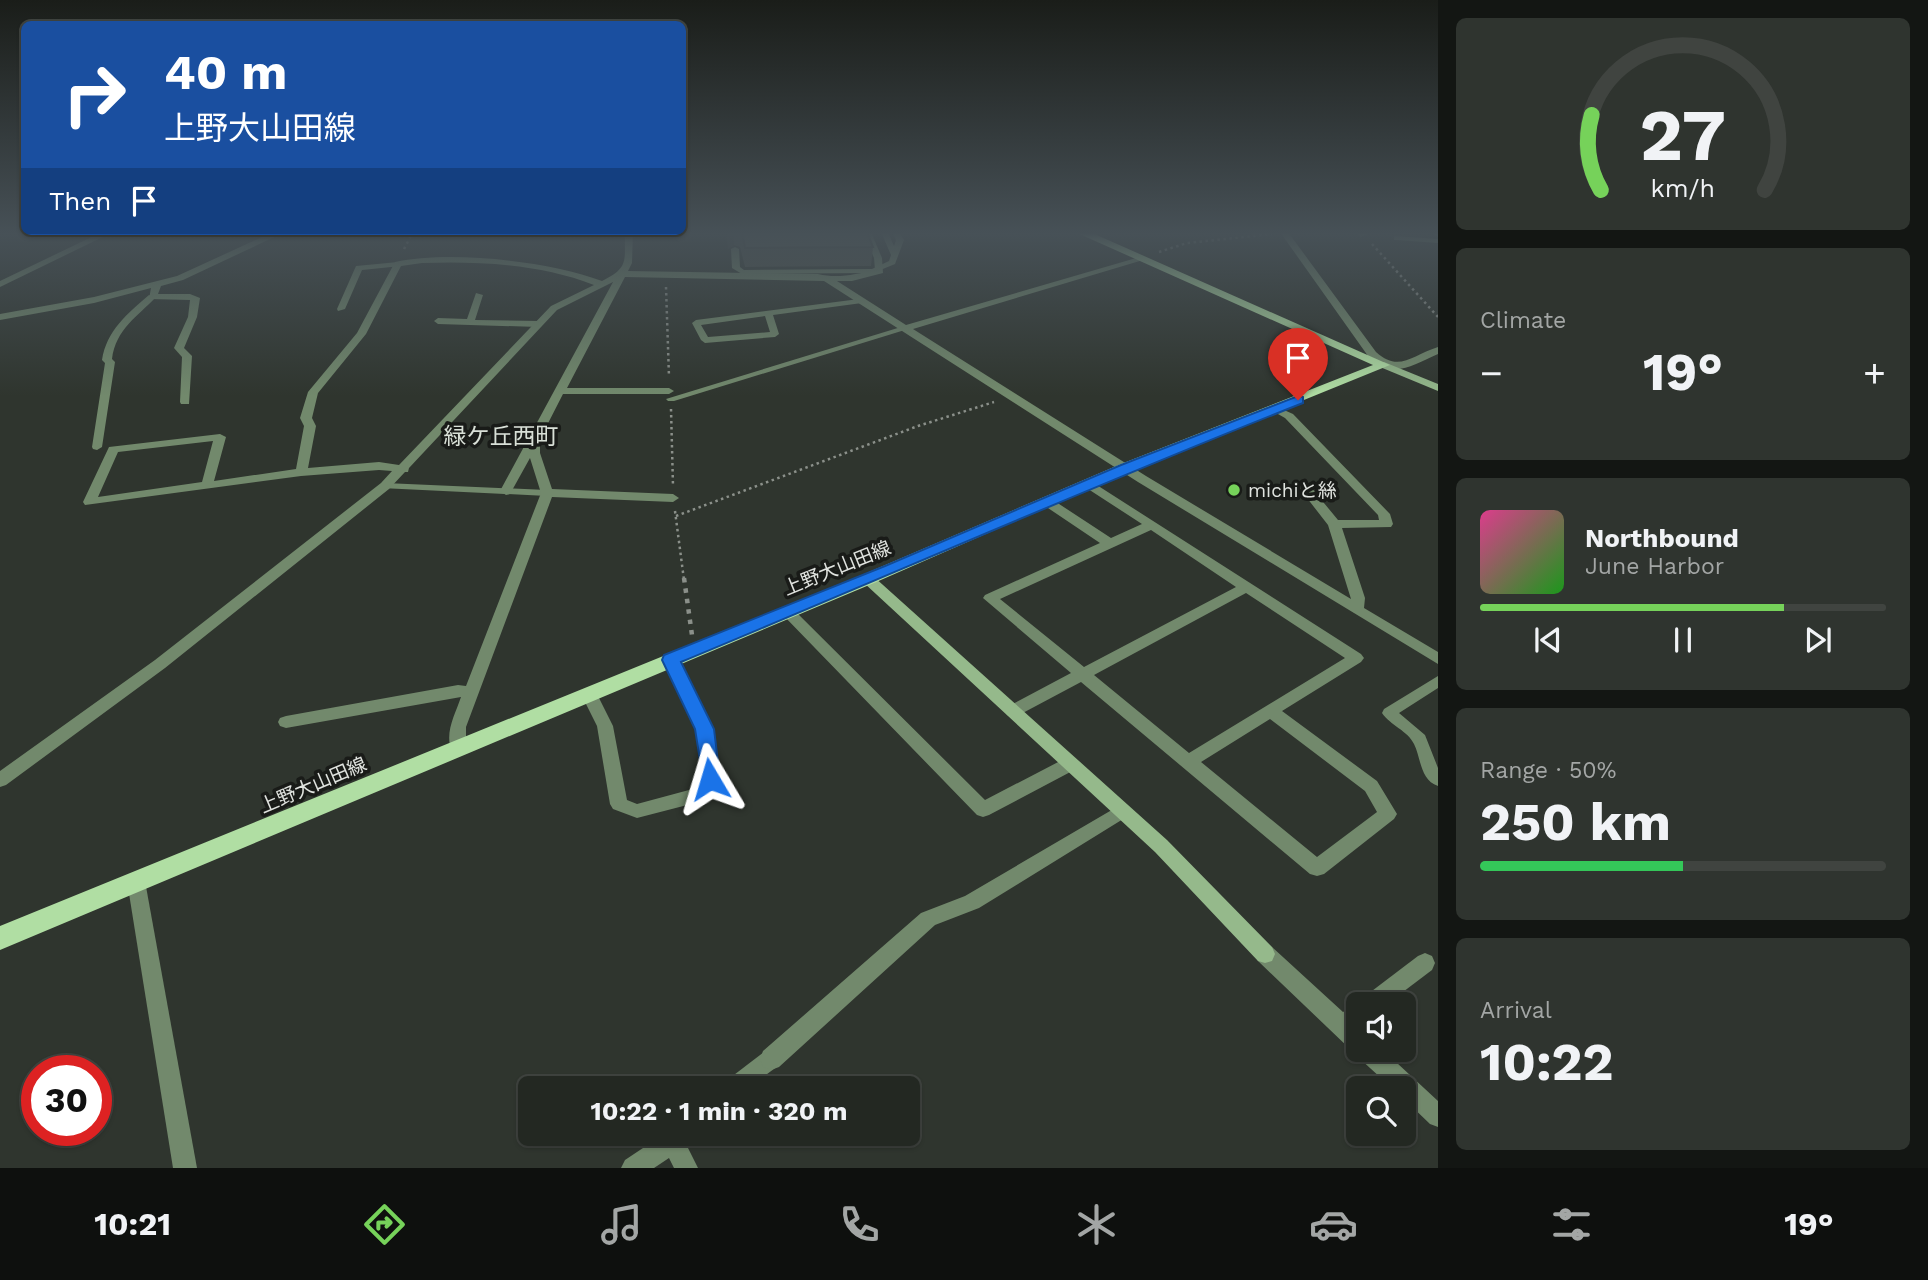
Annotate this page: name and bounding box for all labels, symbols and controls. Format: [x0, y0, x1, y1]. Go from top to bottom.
text: 40 m [164, 43, 287, 101]
icon: right [49, 49, 140, 140]
text: 27 [1640, 92, 1726, 178]
text: 上野大山田線 [164, 109, 356, 147]
text: km/h [1651, 174, 1715, 203]
icon: arrive [125, 182, 163, 220]
text: Then [49, 186, 111, 216]
text: Climate [1480, 307, 1566, 334]
pin [1268, 328, 1328, 400]
icon: arrive [1279, 339, 1317, 377]
text: 19° [1643, 342, 1723, 403]
text: − [1480, 351, 1503, 395]
text: + [1863, 351, 1886, 395]
district label: 緑ケ丘西町 [444, 423, 559, 450]
place label: michiと絲 [1248, 479, 1337, 502]
marker: michiと絲 [1226, 482, 1242, 498]
text: Northbound [1585, 523, 1739, 553]
street label: 上野大山田線 [780, 536, 894, 600]
text: June Harbor [1585, 553, 1724, 580]
icon: previous [1529, 621, 1567, 659]
icon: pause [1664, 621, 1702, 659]
icon: next [1799, 621, 1837, 659]
position arrow [673, 742, 747, 816]
street label: 上野大山田線 [256, 752, 370, 818]
text: Range · 50% [1480, 757, 1616, 784]
text: 250 km [1480, 792, 1671, 853]
map controls [1346, 992, 1416, 1146]
button: sound [1346, 992, 1416, 1062]
text: Arrival [1480, 997, 1552, 1024]
text: 10:22 [1480, 1032, 1614, 1093]
speed limit sign: 30 [21, 1055, 112, 1146]
button: search [1346, 1076, 1416, 1146]
text: 10:22 · 1 min · 320 m [591, 1096, 847, 1126]
icon: directions [360, 1200, 409, 1249]
icon: music [597, 1200, 646, 1249]
icon: phone [835, 1200, 884, 1249]
icon: climate [1072, 1200, 1121, 1249]
icon: car [1309, 1200, 1358, 1249]
icon: filters [1547, 1200, 1596, 1249]
text: 10:21 [94, 1205, 171, 1243]
text: 19° [1784, 1205, 1834, 1243]

